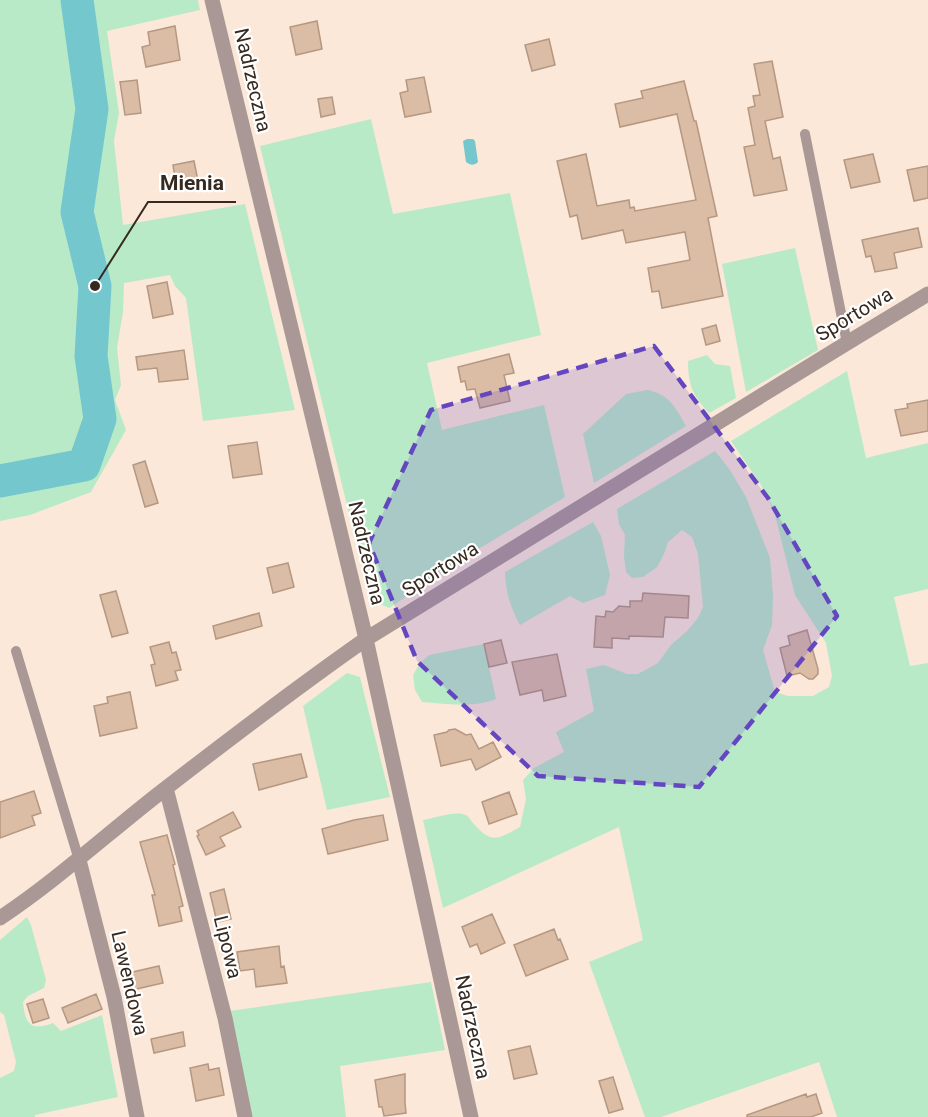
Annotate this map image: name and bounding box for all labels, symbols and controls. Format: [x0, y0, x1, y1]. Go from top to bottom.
street label: Nadrzeczna [229, 26, 277, 134]
callout: Mienia [148, 163, 236, 202]
text: Mienia [160, 171, 224, 195]
street label: Sportowa [811, 282, 897, 346]
street label: Nadrzeczna [343, 499, 391, 607]
street label: Sportowa [397, 536, 483, 602]
street label: Lipowa [209, 913, 247, 981]
street label: Lawendowa [106, 928, 154, 1038]
street label: Nadrzeczna [450, 973, 496, 1081]

